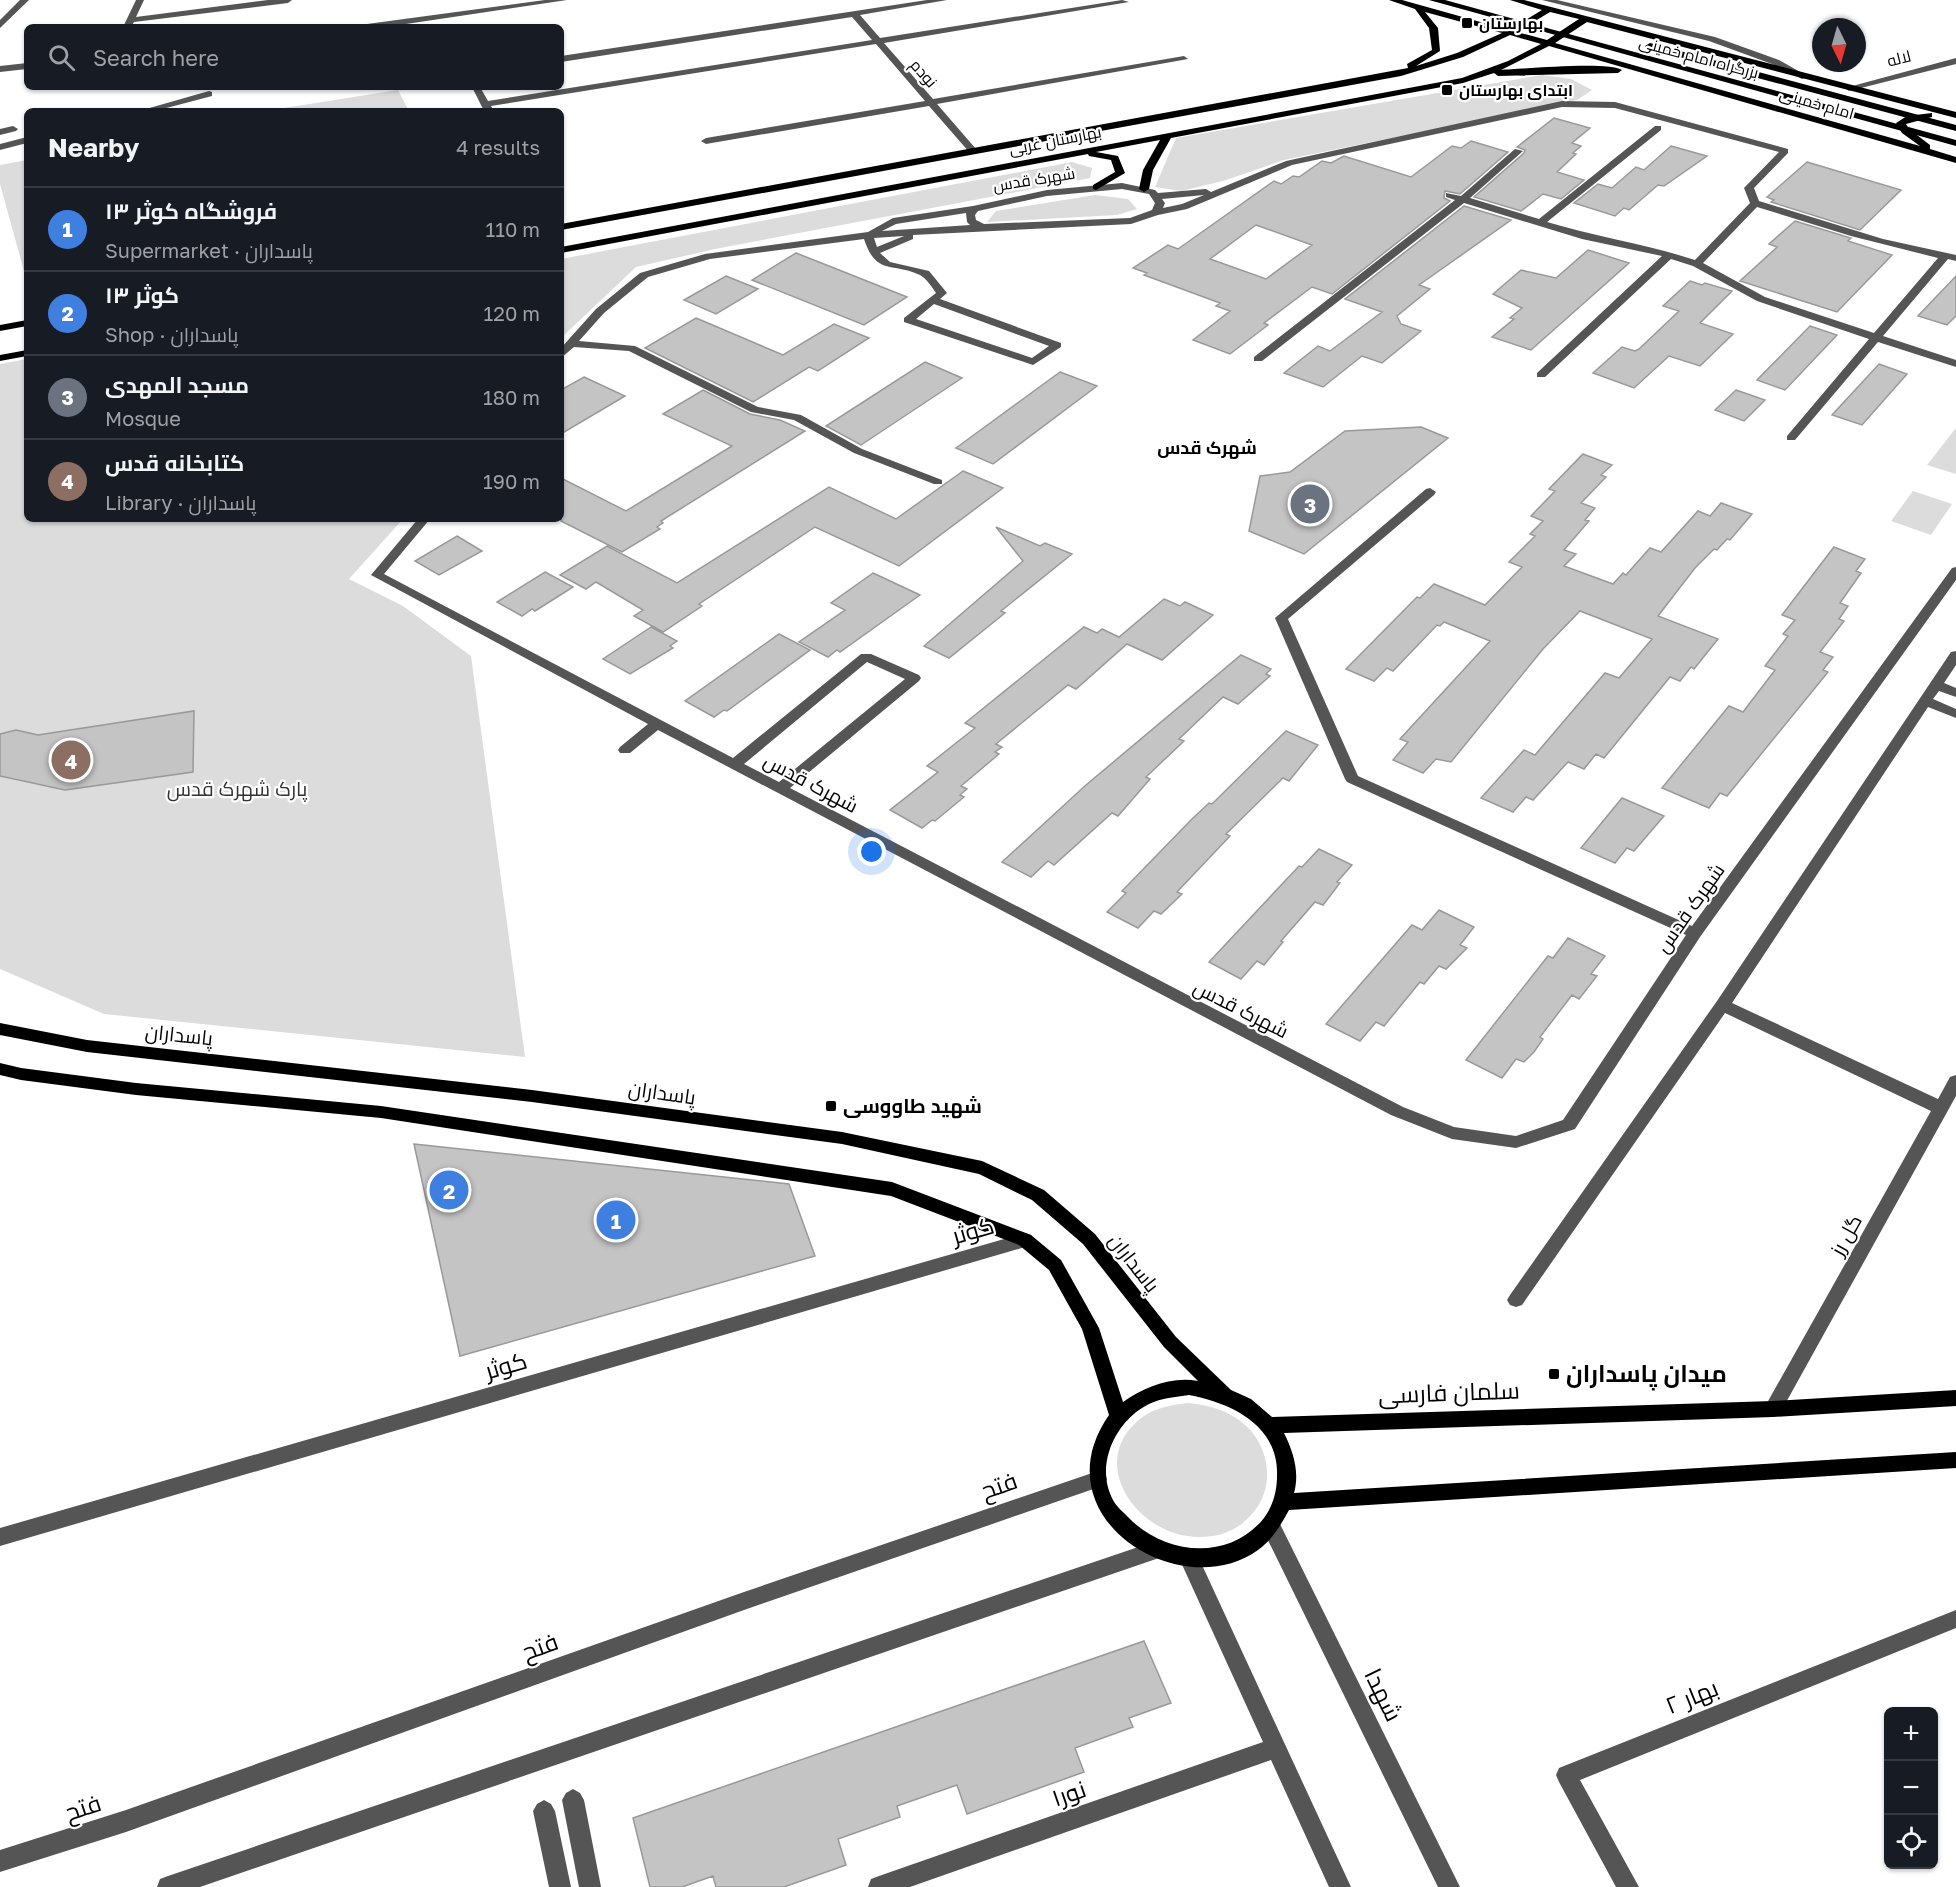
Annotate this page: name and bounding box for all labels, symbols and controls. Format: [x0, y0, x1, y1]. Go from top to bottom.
place label: بهارستان [1479, 13, 1543, 33]
marker: بهارستان [1460, 16, 1474, 30]
north arrow [1812, 18, 1866, 72]
search box [24, 24, 564, 90]
street label: بزرگراه امام خمینی [1636, 31, 1761, 85]
icon: search [45, 41, 78, 74]
text: Search here [93, 44, 219, 71]
street label: لاله [1885, 45, 1913, 71]
street label: نودم [905, 55, 942, 93]
place label: ابتدای بهارستان [1459, 80, 1573, 100]
marker: ابتدای بهارستان [1440, 83, 1454, 97]
street label: امام خمینی [1777, 83, 1857, 125]
street label: بهارستان غربی [1007, 121, 1103, 160]
text: Nearby [48, 132, 139, 163]
text: 4 results [456, 135, 540, 159]
street label: شهرک قدس [992, 163, 1077, 196]
text: فروشگاه کوثر ۱۳ [105, 197, 277, 224]
text: 1 [62, 217, 73, 241]
text: 110 m [486, 217, 540, 241]
text: Supermarket · پاسداران [105, 238, 313, 262]
text: کوثر ۱۳ [105, 281, 179, 308]
text: 2 [61, 301, 74, 325]
text: 120 m [484, 301, 540, 325]
text: Shop · پاسداران [105, 322, 238, 346]
text: مسجد المهدی [105, 371, 249, 398]
text: 3 [61, 385, 74, 409]
text: 180 m [483, 385, 540, 409]
text: Mosque [105, 406, 181, 430]
district label: شهرک قدس [1157, 436, 1257, 459]
text: کتابخانه قدس [105, 449, 244, 476]
text: 4 [61, 469, 74, 493]
text: 190 m [483, 469, 540, 493]
pin: 3 [1290, 482, 1330, 526]
text: Library · پاسداران [105, 490, 256, 514]
pin: 4 [52, 738, 90, 783]
street label: شهرک قدس [759, 747, 863, 819]
park label: پارک شهرک قدس [167, 776, 308, 802]
your location [857, 837, 886, 866]
street label: شهرک قدس [1650, 858, 1730, 958]
street label: شهرک قدس [1189, 974, 1293, 1044]
street label: پاسداران [144, 1019, 215, 1052]
street label: پاسداران [627, 1075, 698, 1111]
place label: شهید طاووسی [843, 1093, 982, 1119]
marker: شهید طاووسی [824, 1099, 838, 1113]
pin: 2 [430, 1168, 468, 1212]
pin: 1 [596, 1198, 636, 1242]
street label: کوثر [946, 1210, 997, 1250]
street label: گل رز [1824, 1210, 1868, 1261]
street label: پاسداران [1103, 1228, 1166, 1298]
street label: کوثر [479, 1345, 530, 1385]
place label: میدان پاسداران [1566, 1358, 1727, 1391]
marker: میدان پاسداران [1547, 1367, 1561, 1381]
street label: سلمان فارسی [1378, 1375, 1520, 1409]
street label: فتح [976, 1465, 1022, 1507]
street label: فتح [517, 1626, 563, 1668]
street label: شهدا [1358, 1663, 1409, 1726]
street label: بهار ۲ [1661, 1672, 1722, 1720]
map controls [1884, 1707, 1938, 1869]
button: + [1884, 1707, 1938, 1761]
button: − [1884, 1761, 1938, 1815]
street label: نور۱ [1048, 1773, 1089, 1812]
street label: فتح [61, 1787, 105, 1829]
button: locate [1884, 1815, 1938, 1869]

